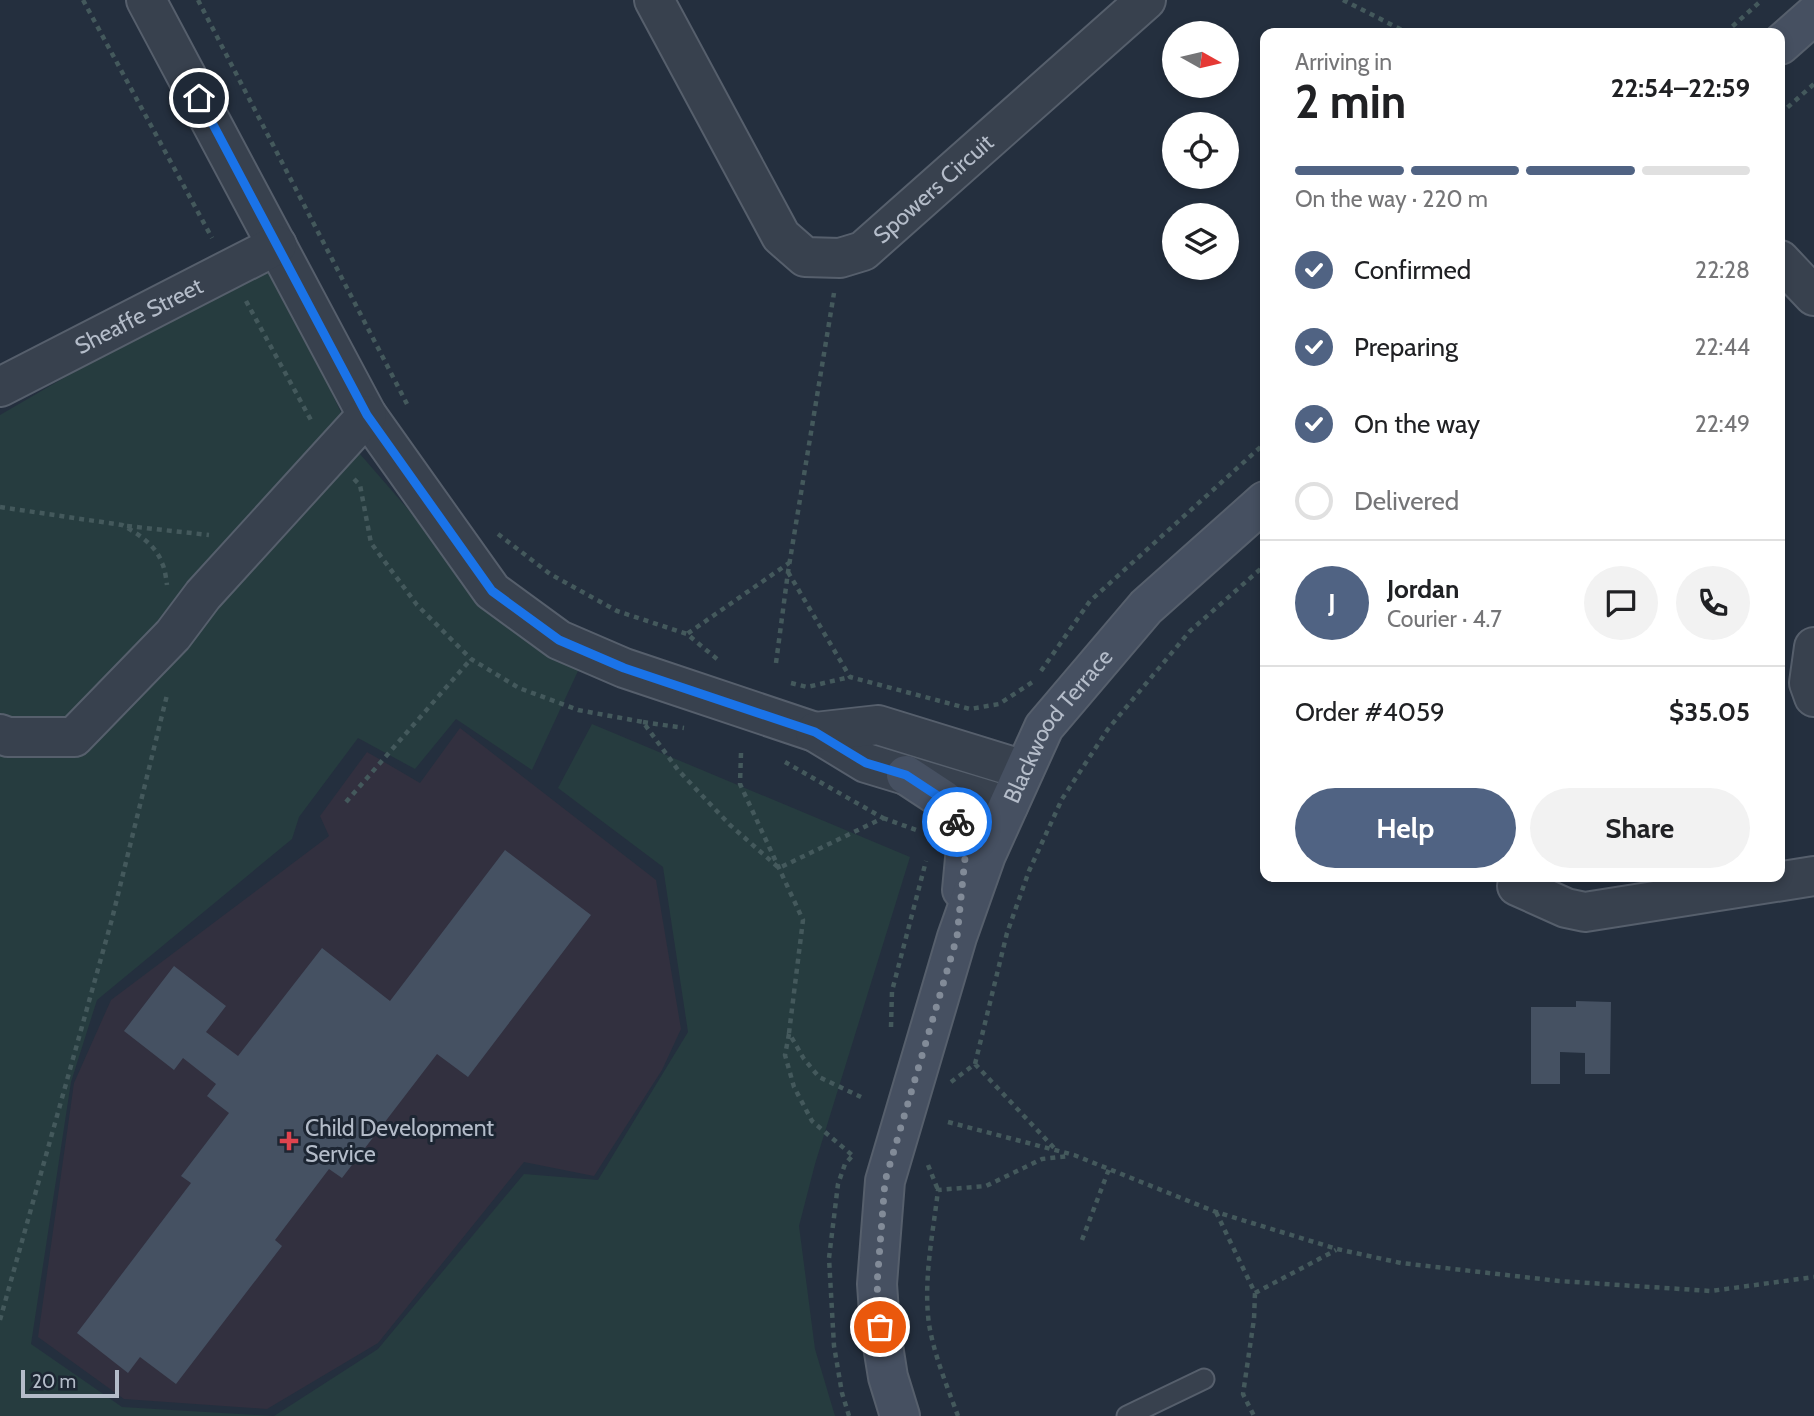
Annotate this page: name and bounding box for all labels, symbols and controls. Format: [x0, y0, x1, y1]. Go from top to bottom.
north arrow [1162, 21, 1239, 98]
map controls [1162, 21, 1239, 280]
text: Arriving in [1295, 48, 1392, 76]
pin [169, 68, 229, 128]
text: 22:54–22:59 [1611, 72, 1750, 104]
text: 2 min [1295, 74, 1406, 130]
icon: home [180, 79, 218, 117]
button: locate [1162, 112, 1239, 189]
street label: Spowers Circuit [868, 128, 999, 249]
text: On the way · 220 m [1295, 185, 1488, 213]
button: layers [1162, 203, 1239, 280]
icon: check [1295, 251, 1333, 289]
text: Confirmed [1354, 254, 1471, 286]
text: 22:28 [1695, 256, 1750, 284]
street label: Sheaffe Street [70, 271, 208, 360]
icon: check [1295, 328, 1333, 366]
text: Preparing [1354, 331, 1458, 363]
text: 22:44 [1695, 333, 1750, 361]
icon: check [1295, 405, 1333, 443]
text: On the way [1354, 408, 1480, 440]
text: 22:49 [1695, 410, 1750, 438]
text: Delivered [1354, 485, 1459, 517]
button: chat [1584, 566, 1658, 640]
button: phone [1676, 566, 1750, 640]
text: Jordan [1387, 573, 1459, 605]
text: J [1328, 587, 1336, 619]
text: Courier · 4.7 [1387, 605, 1502, 633]
street label: Blackwood Terrace [997, 643, 1119, 807]
text: Order #4059 [1295, 696, 1445, 728]
text: $35.05 [1669, 696, 1750, 728]
courier [922, 787, 992, 857]
button: Help [1295, 788, 1516, 868]
button: Share [1530, 788, 1750, 868]
icon: bike [938, 803, 976, 841]
place label: Child Development Service [305, 1114, 494, 1168]
marker: Child Development Service [279, 1131, 299, 1151]
pin [850, 1297, 910, 1357]
icon: bag [861, 1308, 899, 1346]
scale bar [21, 1367, 119, 1399]
text: 20 m [32, 1370, 76, 1393]

